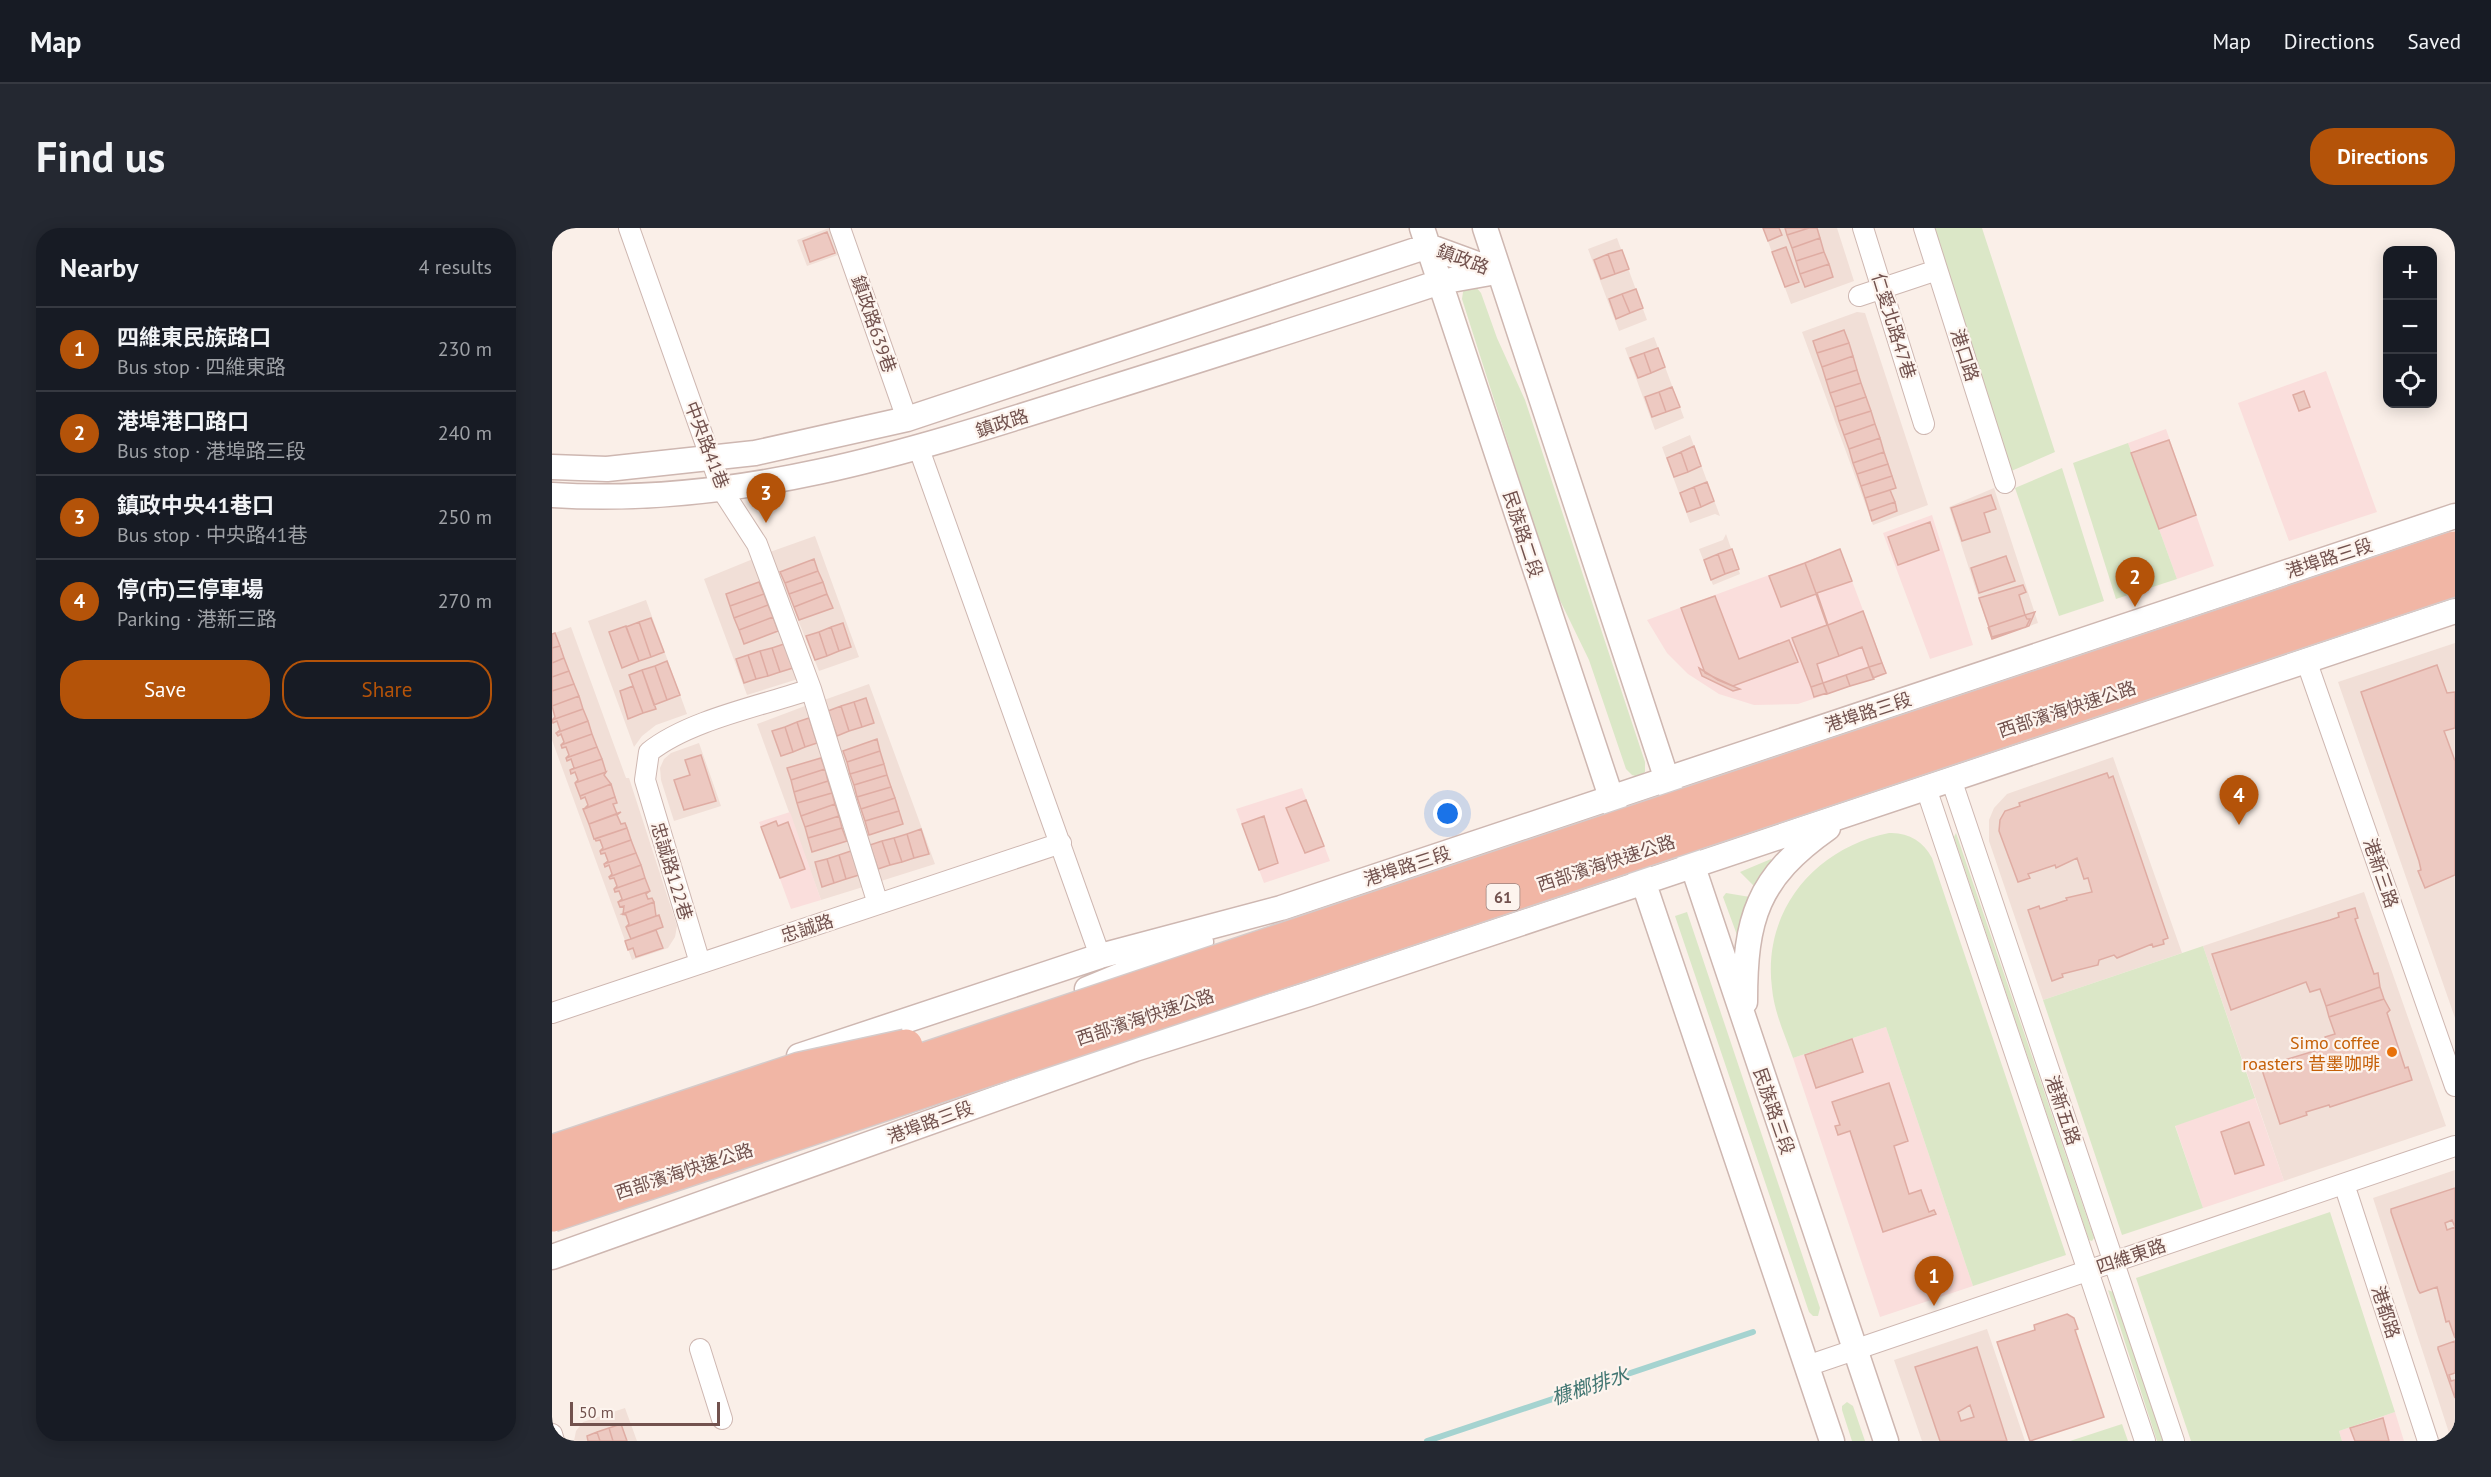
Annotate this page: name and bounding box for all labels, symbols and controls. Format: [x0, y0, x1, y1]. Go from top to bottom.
text: Map [30, 23, 81, 60]
text: Map [2212, 28, 2251, 55]
text: Directions [2284, 28, 2375, 55]
text: Saved [2408, 28, 2461, 55]
button: Directions [2310, 128, 2455, 185]
text: Find us [36, 129, 165, 184]
street label: 鎮政路 [1434, 239, 1492, 279]
map controls [2383, 246, 2437, 408]
button: + [2383, 246, 2437, 300]
text: Nearby [60, 251, 138, 284]
text: 4 results [419, 254, 492, 280]
street label: 仁愛北路47巷 [1867, 270, 1921, 382]
street label: 鎮政路639巷 [847, 272, 901, 376]
button: − [2383, 300, 2437, 354]
text: 四維東民族路口 [117, 323, 271, 351]
street label: 港口路 [1946, 326, 1984, 384]
text: 1 [74, 336, 85, 362]
text: 230 m [438, 336, 492, 362]
text: Bus stop · 四維東路 [117, 354, 286, 380]
button: locate [2383, 354, 2437, 408]
street label: 中央路41巷 [680, 398, 734, 492]
street label: 鎮政路 [973, 404, 1031, 442]
text: 港埠港口路口 [117, 407, 249, 435]
text: 2 [74, 420, 85, 446]
text: 240 m [438, 420, 492, 446]
text: Bus stop · 港埠路三段 [117, 438, 306, 464]
pin: 3 [746, 474, 786, 523]
street label: 民族路二段 [1498, 488, 1548, 580]
text: 鎮政中央41巷口 [117, 491, 274, 519]
text: 3 [74, 504, 85, 530]
text: 250 m [438, 504, 492, 530]
text: Bus stop · 中央路41巷 [117, 522, 308, 548]
street label: 港埠路三段 [2283, 533, 2375, 583]
pin: 2 [2116, 558, 2154, 607]
text: 停(市)三停車場 [117, 575, 263, 603]
text: 4 [74, 588, 85, 614]
text: 270 m [438, 588, 492, 614]
text: Parking · 港新三路 [117, 606, 277, 632]
button: Save [60, 660, 270, 719]
button: Share [282, 660, 492, 719]
street label: 西部濱海快速公路 [1995, 676, 2139, 742]
street label: 港埠路三段 [1822, 687, 1914, 737]
pin: 4 [2220, 776, 2258, 825]
your location [1433, 799, 1462, 828]
street label: 忠誠路122巷 [646, 819, 698, 923]
street label: 西部濱海快速公路 [1534, 830, 1678, 896]
street label: 港新三路 [2358, 835, 2404, 911]
street label: 港埠路三段 [1361, 841, 1453, 891]
road number: 61 [1486, 884, 1520, 910]
street label: 忠誠路 [778, 909, 836, 947]
street label: 西部濱海快速公路 [1073, 984, 1217, 1050]
place label: Simo coffee roasters 昔墨咖啡 [2242, 1031, 2380, 1075]
marker: Simo coffee roasters 昔墨咖啡 [2385, 1045, 2399, 1059]
street label: 民族路三段 [1748, 1065, 1800, 1157]
street label: 港新五路 [2040, 1072, 2086, 1148]
street label: 港埠路三段 [884, 1096, 976, 1148]
street label: 西部濱海快速公路 [612, 1138, 756, 1204]
street label: 四維東路 [2093, 1233, 2169, 1279]
pin: 1 [1914, 1256, 1954, 1306]
street label: 港都路 [2367, 1283, 2405, 1341]
water label: 槺榔排水 [1548, 1361, 1633, 1411]
scale bar [570, 1399, 720, 1426]
text: 50 m [579, 1402, 614, 1422]

